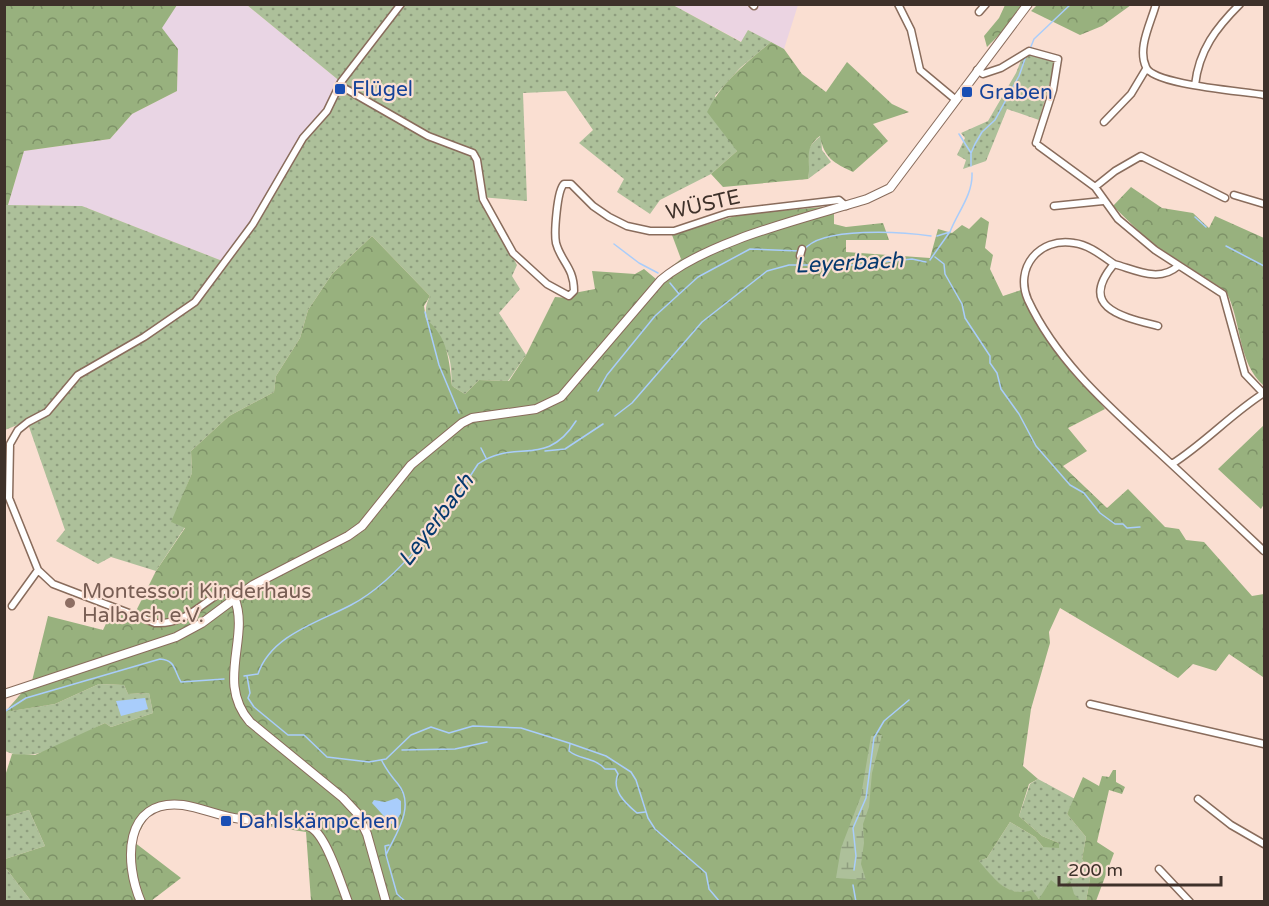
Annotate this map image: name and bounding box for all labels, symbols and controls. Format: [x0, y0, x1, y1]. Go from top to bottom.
place label: Flügel [352, 77, 413, 102]
place label: Graben [979, 80, 1053, 105]
marker: Flügel [333, 82, 347, 96]
marker: Graben [960, 85, 974, 99]
street label: WÜSTE [663, 184, 743, 226]
water label: Leyerbach [794, 247, 905, 279]
water label: Leyerbach [393, 468, 480, 571]
place label: Montessori Kinderhaus Halbach e.V. [82, 579, 311, 628]
marker: Montessori Kinderhaus Halbach e.V. [63, 596, 77, 610]
place label: Dahlskämpchen [238, 809, 398, 834]
marker: Dahlskämpchen [219, 814, 233, 828]
scale bar [1059, 849, 1221, 887]
text: 200 m [1068, 859, 1123, 881]

